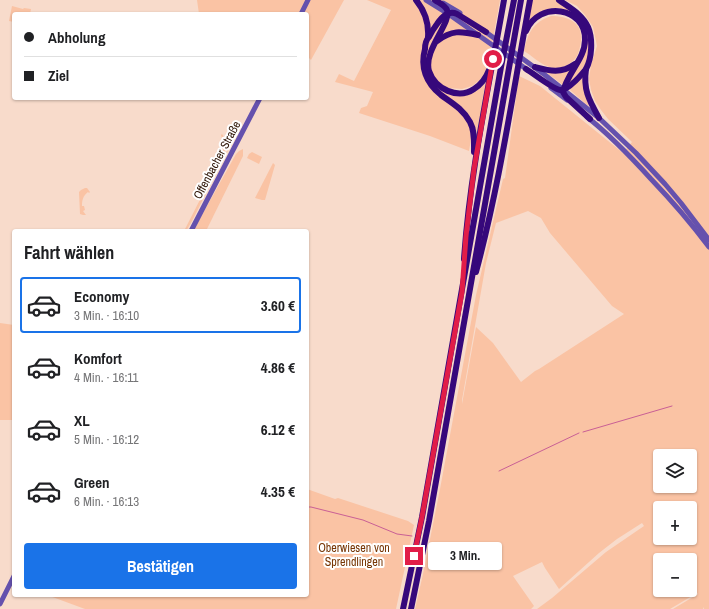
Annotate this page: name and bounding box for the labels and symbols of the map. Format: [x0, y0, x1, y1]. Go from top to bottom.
route start [484, 50, 502, 68]
street label: Offenbacher Straße [190, 118, 244, 202]
park label: Oberwiesen von Sprendlingen [318, 540, 390, 570]
callout: 3 Min. [428, 542, 502, 570]
route end [405, 547, 423, 565]

